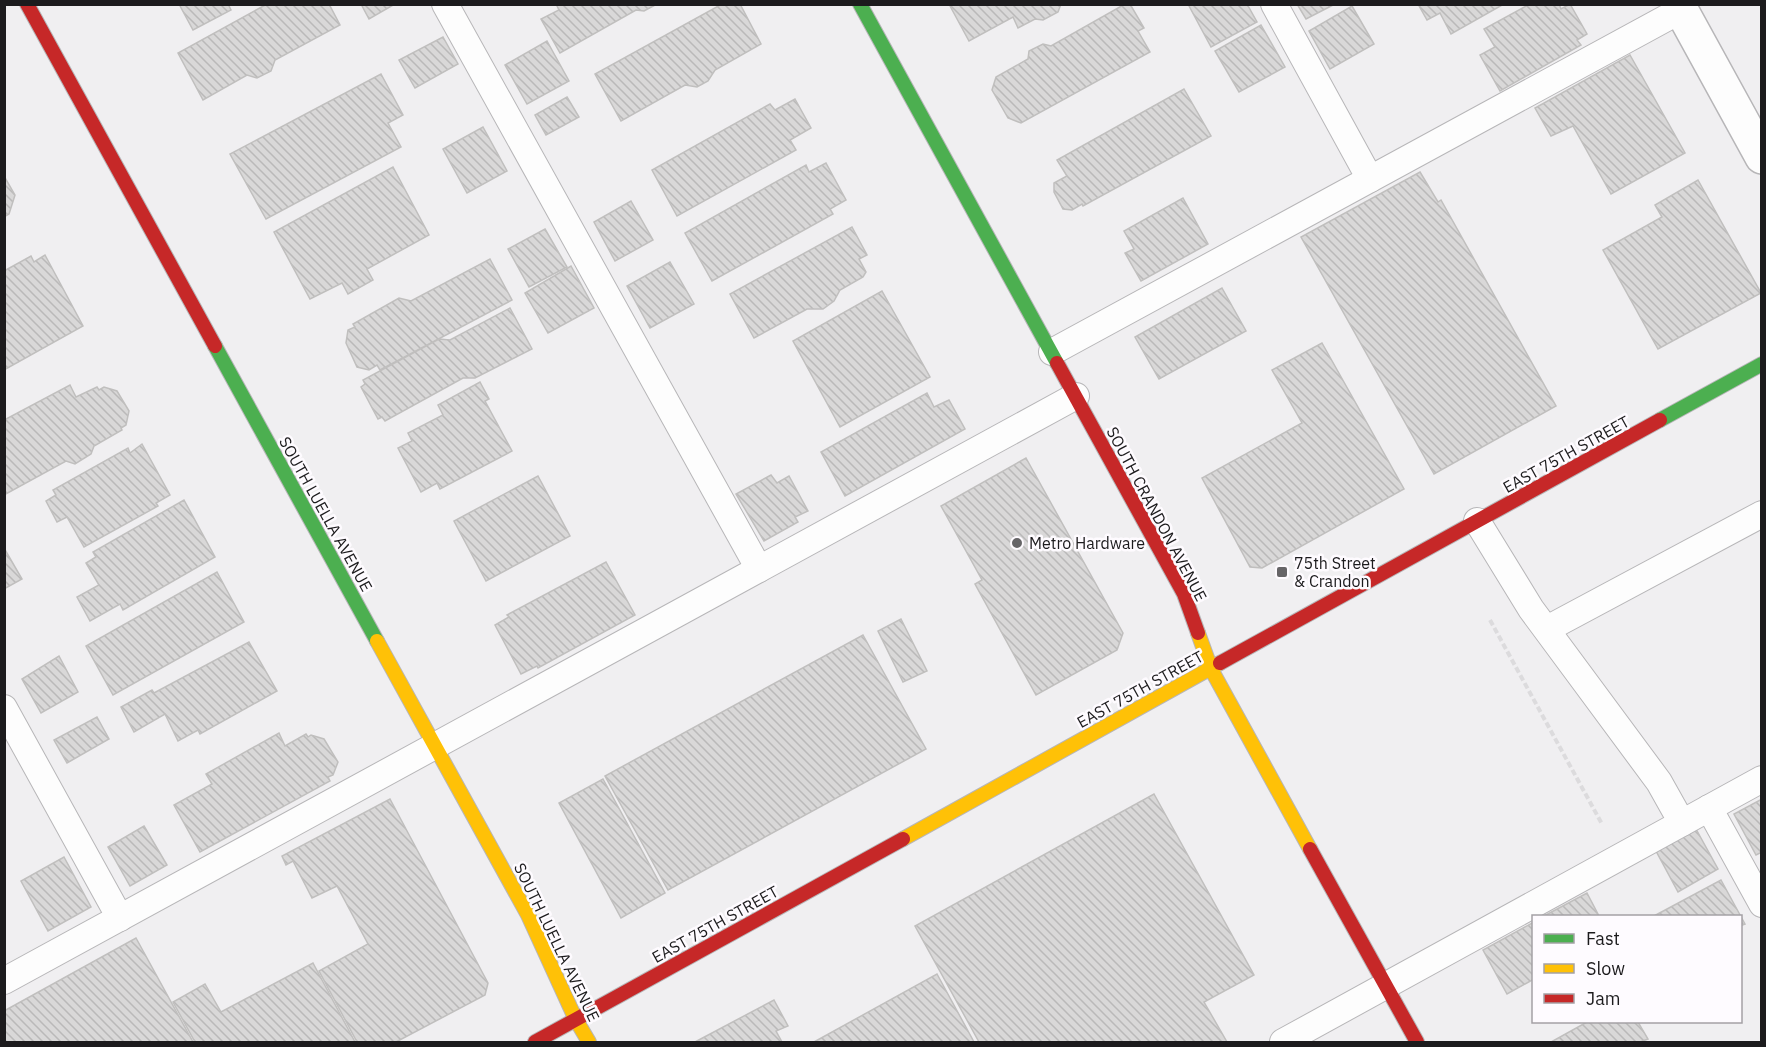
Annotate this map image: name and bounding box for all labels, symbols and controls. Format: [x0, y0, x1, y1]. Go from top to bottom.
street label: EAST 75TH STREET [1499, 411, 1633, 497]
street label: SOUTH CRANDON AVENUE [1102, 423, 1212, 605]
street label: SOUTH LUELLA AVENUE [275, 433, 377, 595]
place label: Metro Hardware [1029, 533, 1145, 553]
marker: Metro Hardware [1010, 536, 1024, 550]
place label: 75th Street & Crandon [1294, 553, 1376, 591]
marker: 75th Street & Crandon [1275, 565, 1289, 579]
street label: EAST 75TH STREET [1073, 646, 1207, 732]
street label: SOUTH LUELLA AVENUE [510, 859, 604, 1025]
street label: EAST 75TH STREET [648, 881, 782, 967]
legend [1532, 915, 1742, 1023]
text: Fast [1586, 927, 1620, 950]
text: Slow [1586, 957, 1625, 980]
text: Jam [1586, 987, 1621, 1010]

